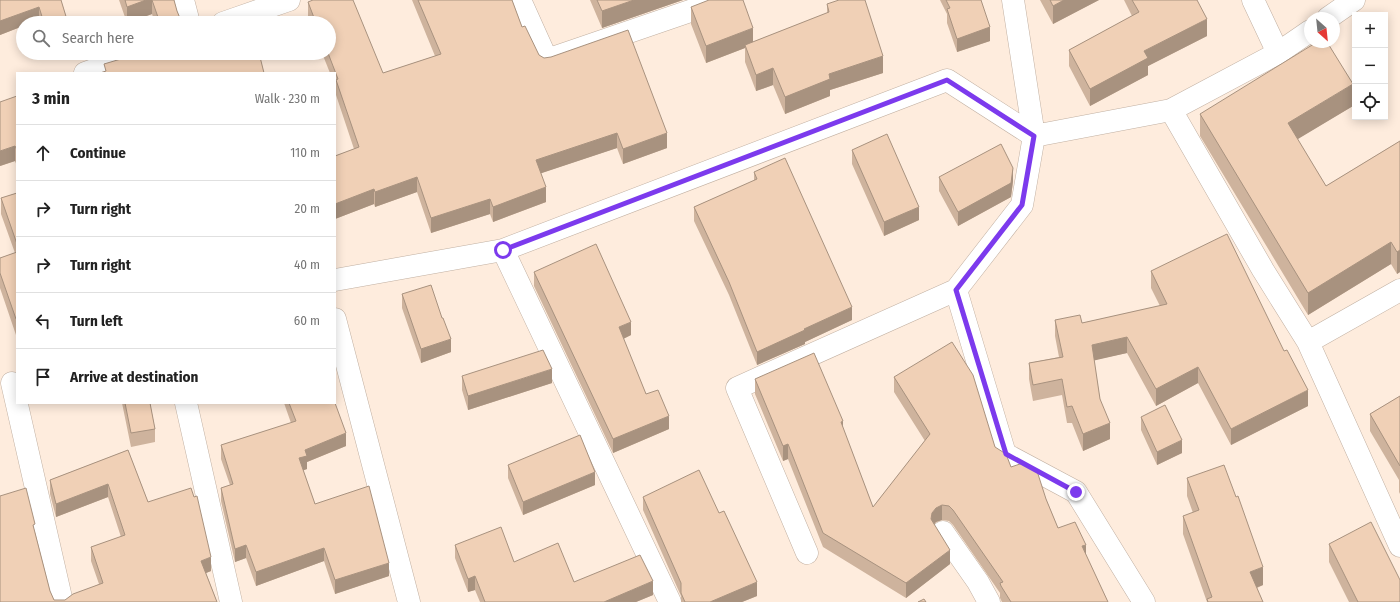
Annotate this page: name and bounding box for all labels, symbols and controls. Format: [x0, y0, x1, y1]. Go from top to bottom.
north arrow [1304, 12, 1340, 48]
map controls [1352, 12, 1388, 120]
button: + [1352, 12, 1388, 48]
search box [16, 16, 336, 60]
icon: search [30, 27, 52, 49]
text: Search here [62, 29, 134, 47]
button: − [1352, 48, 1388, 84]
button: locate [1352, 84, 1388, 120]
text: 3 min [32, 88, 70, 109]
text: Walk · 230 m [255, 91, 320, 106]
icon: ahead [32, 142, 54, 164]
text: Continue [70, 144, 126, 162]
text: 110 m [290, 145, 320, 160]
icon: right [32, 198, 54, 220]
text: Turn right [70, 200, 131, 218]
text: 20 m [294, 201, 320, 216]
route start [494, 241, 512, 259]
icon: right [32, 254, 54, 276]
text: Turn right [70, 256, 131, 274]
text: 40 m [294, 257, 320, 272]
icon: left [32, 310, 54, 332]
text: Turn left [70, 312, 123, 330]
text: 60 m [294, 313, 320, 328]
icon: arrive [32, 366, 54, 388]
text: Arrive at destination [70, 368, 198, 386]
route end [1067, 483, 1085, 501]

